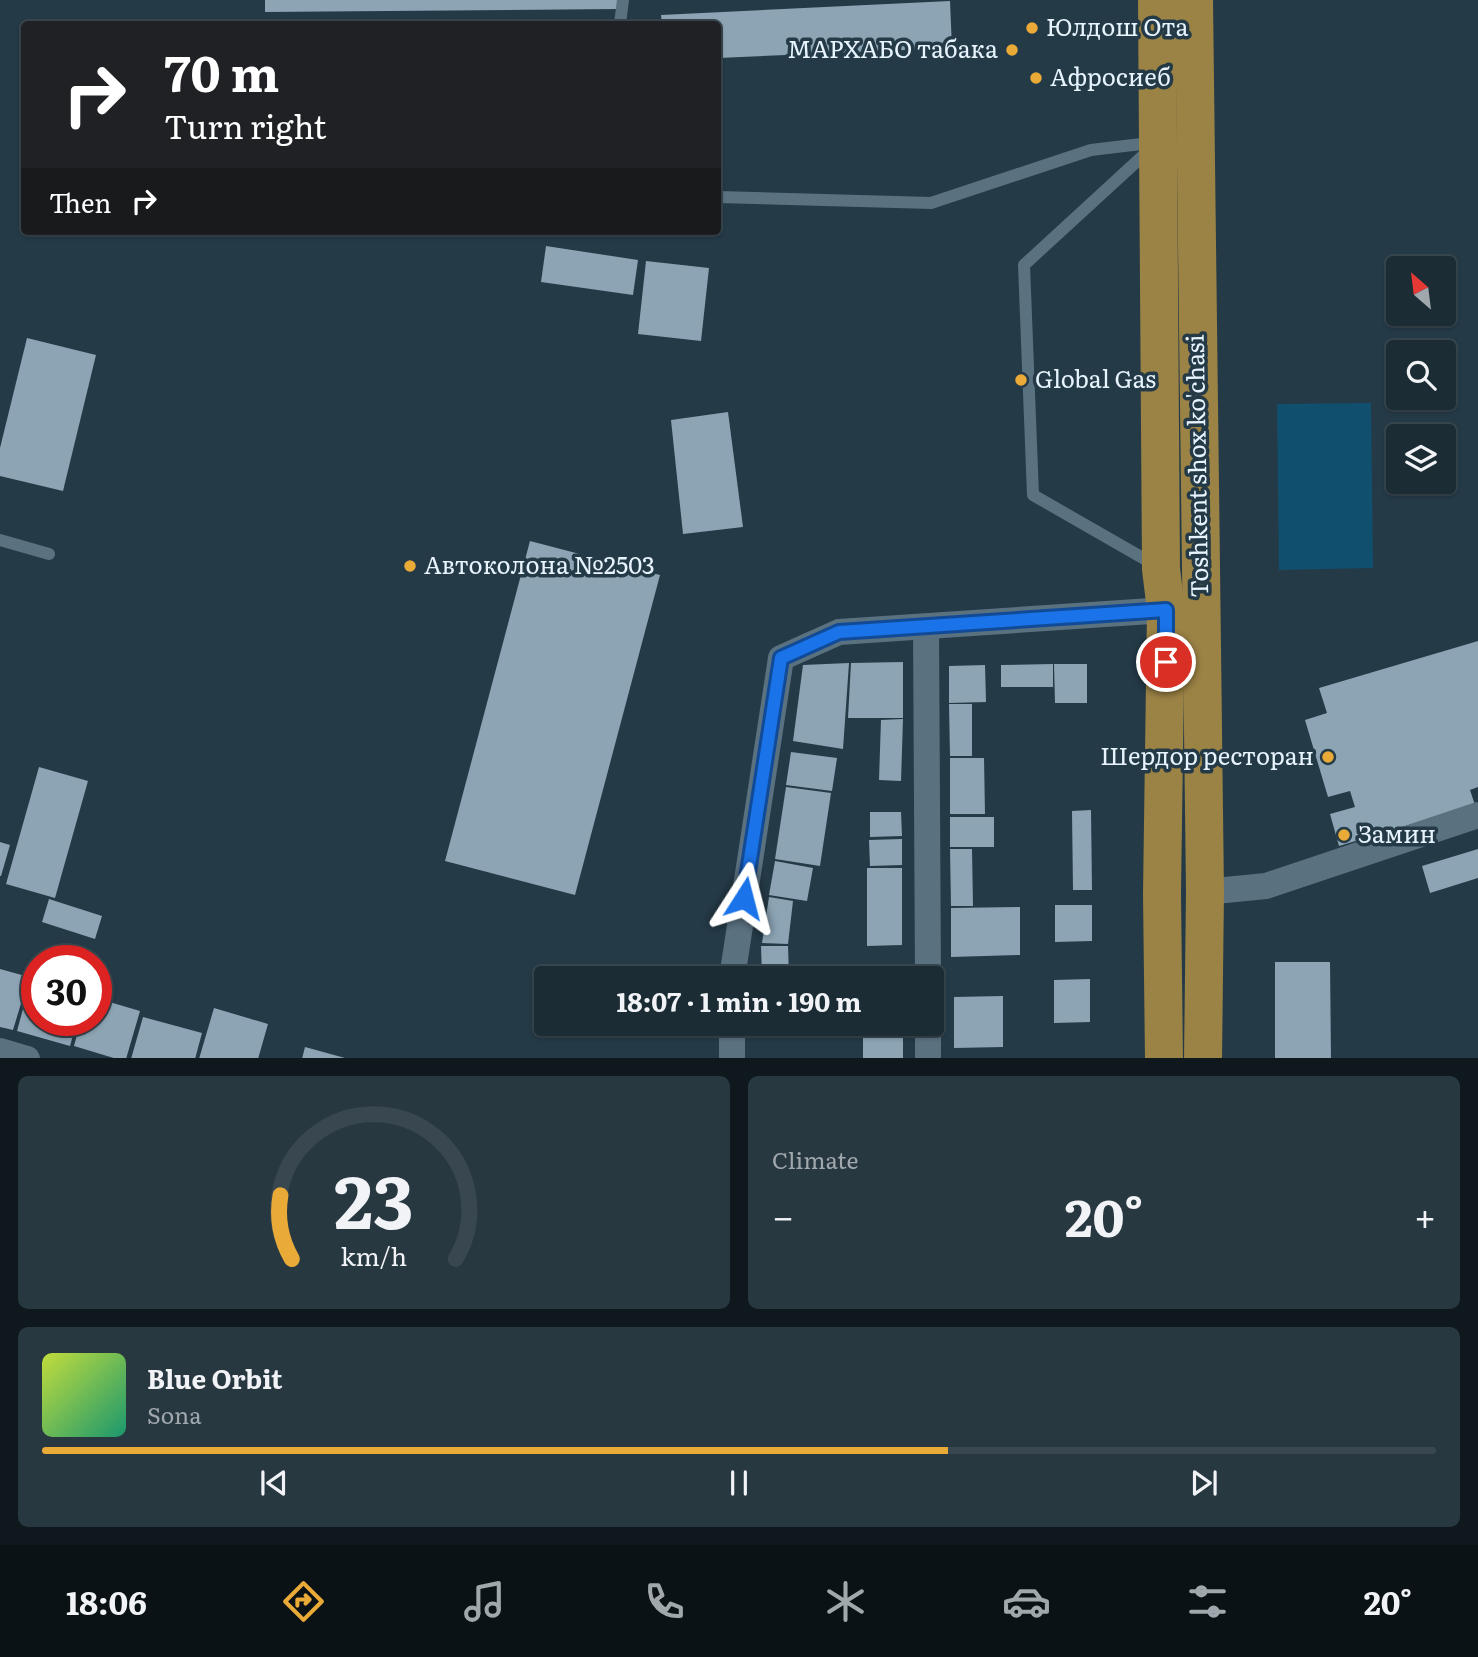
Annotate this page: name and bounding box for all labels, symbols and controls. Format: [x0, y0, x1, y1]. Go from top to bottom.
place label: Юлдош Ота [1046, 8, 1188, 43]
marker: Юлдош Ота [1024, 20, 1040, 36]
place label: МАРХАБО табака [787, 30, 998, 65]
text: 70 m [164, 34, 279, 107]
marker: МАРХАБО табака [1004, 42, 1020, 58]
icon: right [49, 49, 140, 140]
place label: Афросиеб [1050, 58, 1171, 93]
marker: Афросиеб [1028, 70, 1044, 86]
text: Turn right [164, 101, 326, 149]
text: Then [49, 182, 111, 221]
icon: right [125, 182, 163, 220]
north arrow [1386, 256, 1456, 326]
map controls [1386, 256, 1456, 494]
street label: Toshkent shox ko'chasi [1176, 334, 1215, 598]
button: search [1386, 340, 1456, 410]
place label: Global Gas [1035, 360, 1156, 395]
marker: Global Gas [1013, 372, 1029, 388]
button: layers [1386, 424, 1456, 494]
place label: Автоколона №2503 [424, 546, 655, 581]
marker: Автоколона №2503 [402, 558, 418, 574]
pin [1136, 632, 1196, 692]
icon: arrive [1147, 643, 1185, 681]
place label: Шердор ресторан [1100, 737, 1314, 772]
marker: Шердор ресторан [1320, 749, 1336, 765]
place label: Замин [1358, 815, 1436, 850]
marker: Замин [1336, 827, 1352, 843]
position arrow [707, 861, 781, 935]
speed limit sign: 30 [21, 945, 112, 1036]
text: 18:07 · 1 min · 190 m [617, 981, 861, 1020]
text: Climate [772, 1142, 858, 1176]
text: 23 [334, 1143, 414, 1251]
text: 20° [1065, 1176, 1143, 1253]
text: − [772, 1186, 794, 1243]
text: + [1414, 1186, 1436, 1243]
text: km/h [341, 1236, 407, 1273]
text: Blue Orbit [147, 1358, 282, 1397]
text: Sona [147, 1397, 202, 1431]
icon: previous [255, 1464, 293, 1502]
icon: pause [720, 1464, 758, 1502]
icon: next [1185, 1464, 1223, 1502]
text: 18:06 [66, 1577, 147, 1625]
icon: directions [279, 1577, 328, 1626]
icon: music [460, 1577, 509, 1626]
icon: phone [640, 1577, 689, 1626]
icon: climate [821, 1577, 870, 1626]
icon: car [1002, 1577, 1051, 1626]
icon: filters [1183, 1577, 1232, 1626]
text: 20° [1364, 1577, 1412, 1625]

